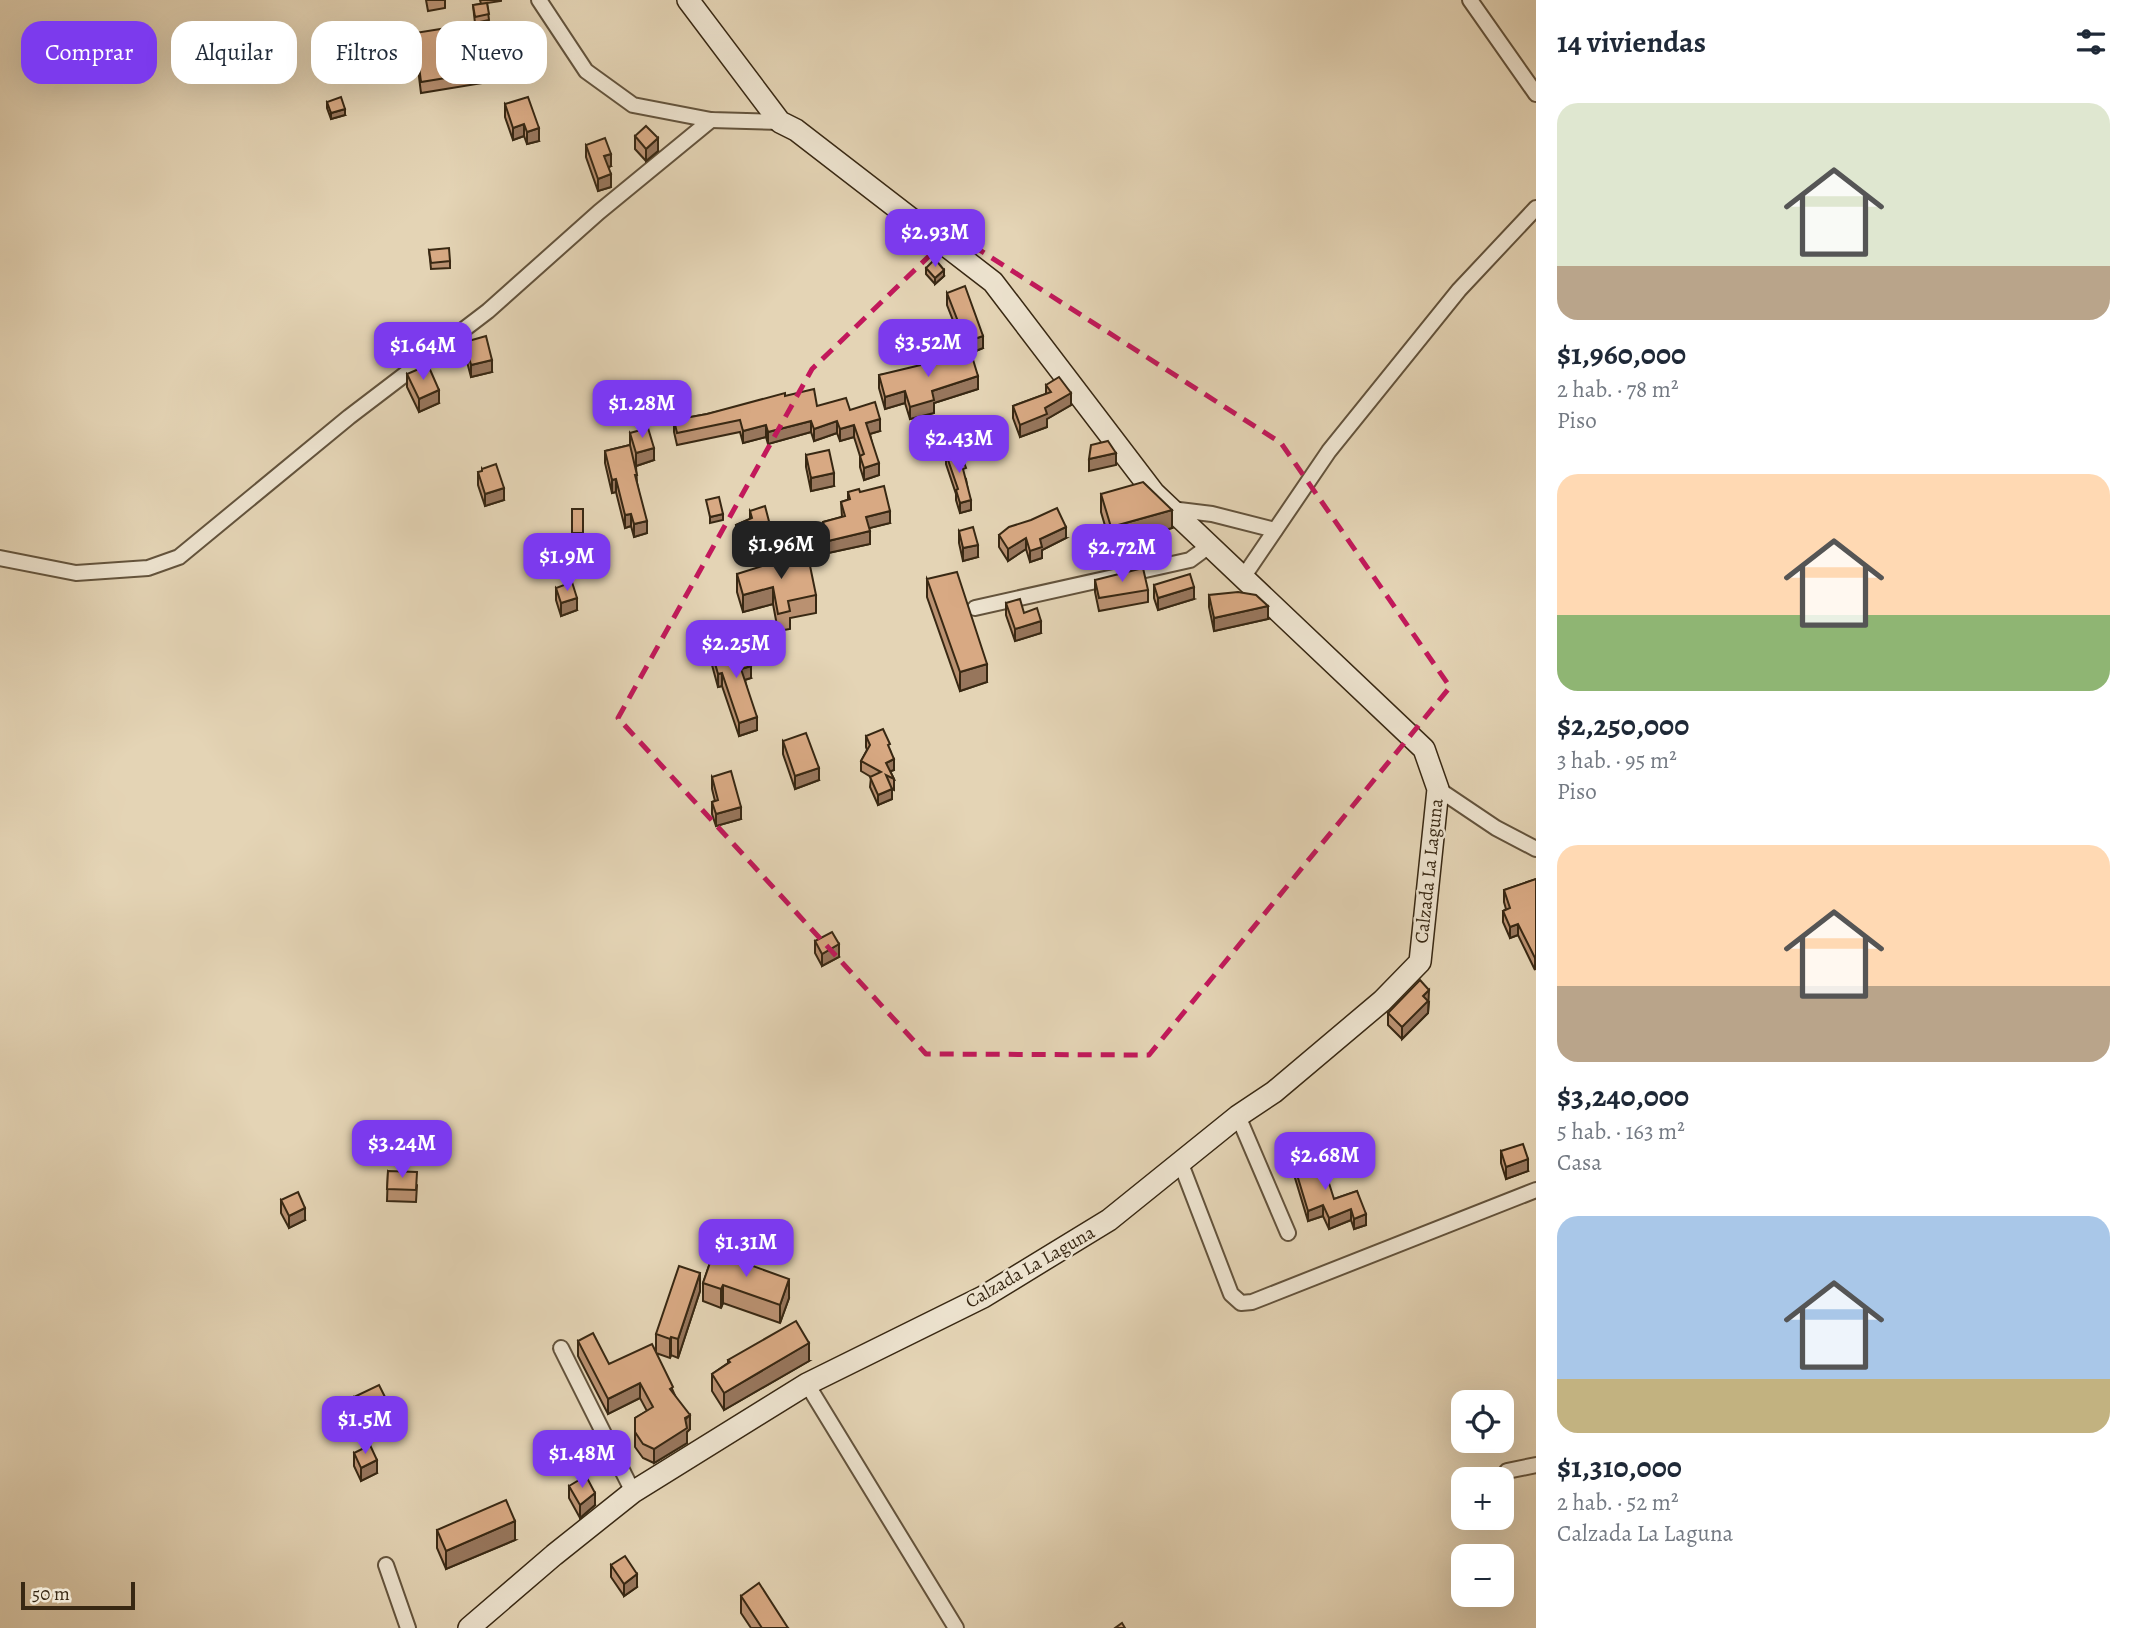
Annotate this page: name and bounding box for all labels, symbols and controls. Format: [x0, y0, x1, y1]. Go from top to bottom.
chip: Comprar [21, 21, 157, 84]
chip: Alquilar [171, 21, 297, 84]
chip: Filtros [311, 21, 422, 84]
chip: Nuevo [436, 21, 547, 84]
text: 14 viviendas [1557, 22, 1706, 62]
icon: filters [2072, 23, 2110, 61]
icon: home [1771, 149, 1897, 275]
pin: $2.93M [878, 210, 992, 269]
text: $2.93M [901, 216, 969, 247]
pin: $3.52M [871, 320, 985, 379]
pin: $1.64M [366, 322, 480, 382]
text: $3.52M [894, 326, 962, 357]
text: $1.64M [390, 329, 456, 360]
text: $1,960,000 [1557, 334, 1686, 374]
text: 2 hab. · 78 m² [1557, 374, 1679, 405]
pin: $1.28M [585, 380, 699, 440]
text: $1.28M [609, 387, 675, 418]
text: Piso [1557, 405, 1597, 436]
pin: $2.43M [902, 416, 1016, 475]
text: $2.43M [925, 422, 993, 453]
icon: home [1771, 520, 1897, 646]
pin: $1.96M [724, 522, 838, 581]
pin: $2.72M [1065, 524, 1179, 584]
text: $1.96M [748, 528, 814, 559]
text: $2.72M [1088, 531, 1156, 562]
pin: $1.9M [518, 534, 616, 593]
text: $1.9M [539, 540, 595, 571]
pin: $2.25M [679, 620, 793, 680]
text: $2.25M [702, 627, 770, 658]
text: $2,250,000 [1557, 705, 1689, 745]
text: 3 hab. · 95 m² [1557, 745, 1677, 776]
text: Piso [1557, 776, 1597, 807]
street label: Calzada La Laguna [1408, 797, 1450, 945]
icon: home [1771, 891, 1897, 1017]
text: $3,240,000 [1557, 1076, 1689, 1116]
text: 5 hab. · 163 m² [1557, 1116, 1685, 1147]
pin: $3.24M [345, 1120, 459, 1180]
text: $3.24M [368, 1127, 436, 1158]
pin: $2.68M [1268, 1132, 1382, 1192]
text: $2.68M [1290, 1139, 1360, 1170]
text: Casa [1557, 1147, 1602, 1178]
street label: Calzada La Laguna [960, 1219, 1100, 1315]
pin: $1.31M [689, 1220, 803, 1279]
text: $1.31M [715, 1226, 777, 1257]
icon: home [1771, 1262, 1897, 1388]
map controls [1451, 1390, 1514, 1607]
button: locate [1451, 1390, 1514, 1453]
pin: $1.5M [316, 1396, 414, 1456]
text: $1.5M [338, 1403, 392, 1434]
pin: $1.48M [525, 1430, 639, 1490]
text: $1.48M [549, 1437, 615, 1468]
text: $1,310,000 [1557, 1447, 1682, 1487]
button: + [1451, 1467, 1514, 1530]
text: 2 hab. · 52 m² [1557, 1487, 1679, 1518]
text: Calzada La Laguna [1557, 1518, 1733, 1549]
button: − [1451, 1544, 1514, 1607]
scale bar [21, 1579, 135, 1611]
text: 50 m [32, 1581, 70, 1607]

